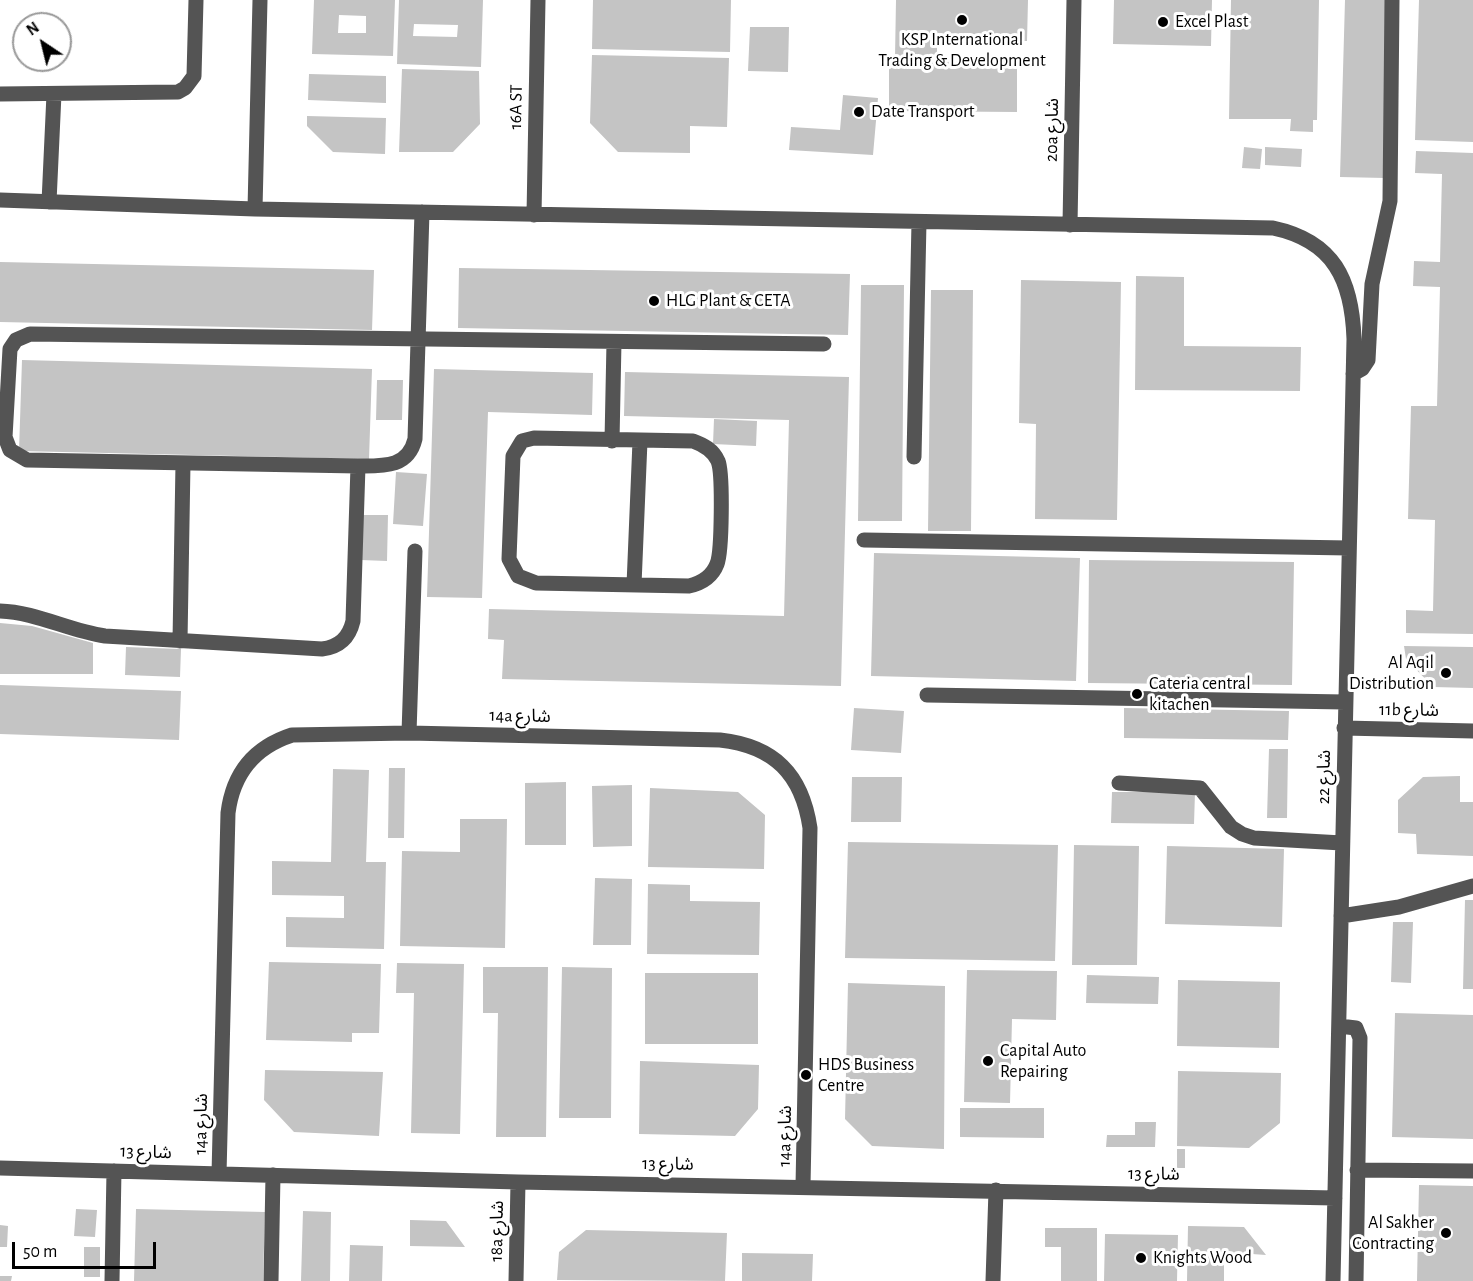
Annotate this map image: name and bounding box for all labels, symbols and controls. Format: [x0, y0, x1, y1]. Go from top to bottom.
place label: Excel Plast [1175, 11, 1248, 33]
north arrow [12, 12, 72, 72]
marker: KSP International Trading & Development [955, 13, 969, 27]
marker: Excel Plast [1156, 15, 1170, 29]
text: N [24, 19, 42, 39]
place label: KSP International Trading & Development [878, 29, 1046, 72]
street label: 16A ST [505, 84, 527, 130]
street label: 20a شارع [1041, 98, 1063, 162]
place label: Date Transport [871, 101, 974, 123]
marker: Date Transport [852, 105, 866, 119]
place label: HLG Plant & CETA [666, 290, 791, 312]
marker: HLG Plant & CETA [647, 294, 661, 308]
place label: Al Aqil Distribution [1349, 652, 1434, 694]
marker: Al Aqil Distribution [1439, 666, 1453, 680]
place label: Cateria central kitachen [1149, 673, 1251, 716]
marker: Cateria central kitachen [1130, 687, 1144, 701]
street label: 11b شارع [1379, 699, 1439, 721]
street label: 14a شارع [489, 705, 551, 727]
street label: شارع 22 [1313, 750, 1335, 804]
place label: Capital Auto Repairing [1000, 1040, 1086, 1082]
place label: HDS Business Centre [818, 1054, 914, 1096]
marker: Capital Auto Repairing [981, 1054, 995, 1068]
marker: HDS Business Centre [799, 1068, 813, 1082]
street label: 14a شارع [190, 1093, 212, 1155]
street label: 14a شارع [774, 1105, 796, 1167]
street label: شارع 13 [120, 1140, 172, 1164]
street label: شارع 13 [642, 1153, 694, 1175]
street label: شارع 13 [1128, 1163, 1180, 1185]
street label: 18a شارع [486, 1200, 508, 1262]
place label: Al Sakher Contracting [1352, 1212, 1434, 1254]
marker: Al Sakher Contracting [1439, 1226, 1453, 1240]
scale bar [15, 1230, 159, 1268]
text: 50 m [23, 1243, 57, 1261]
place label: Knights Wood [1153, 1247, 1252, 1269]
marker: Knights Wood [1134, 1251, 1148, 1265]

